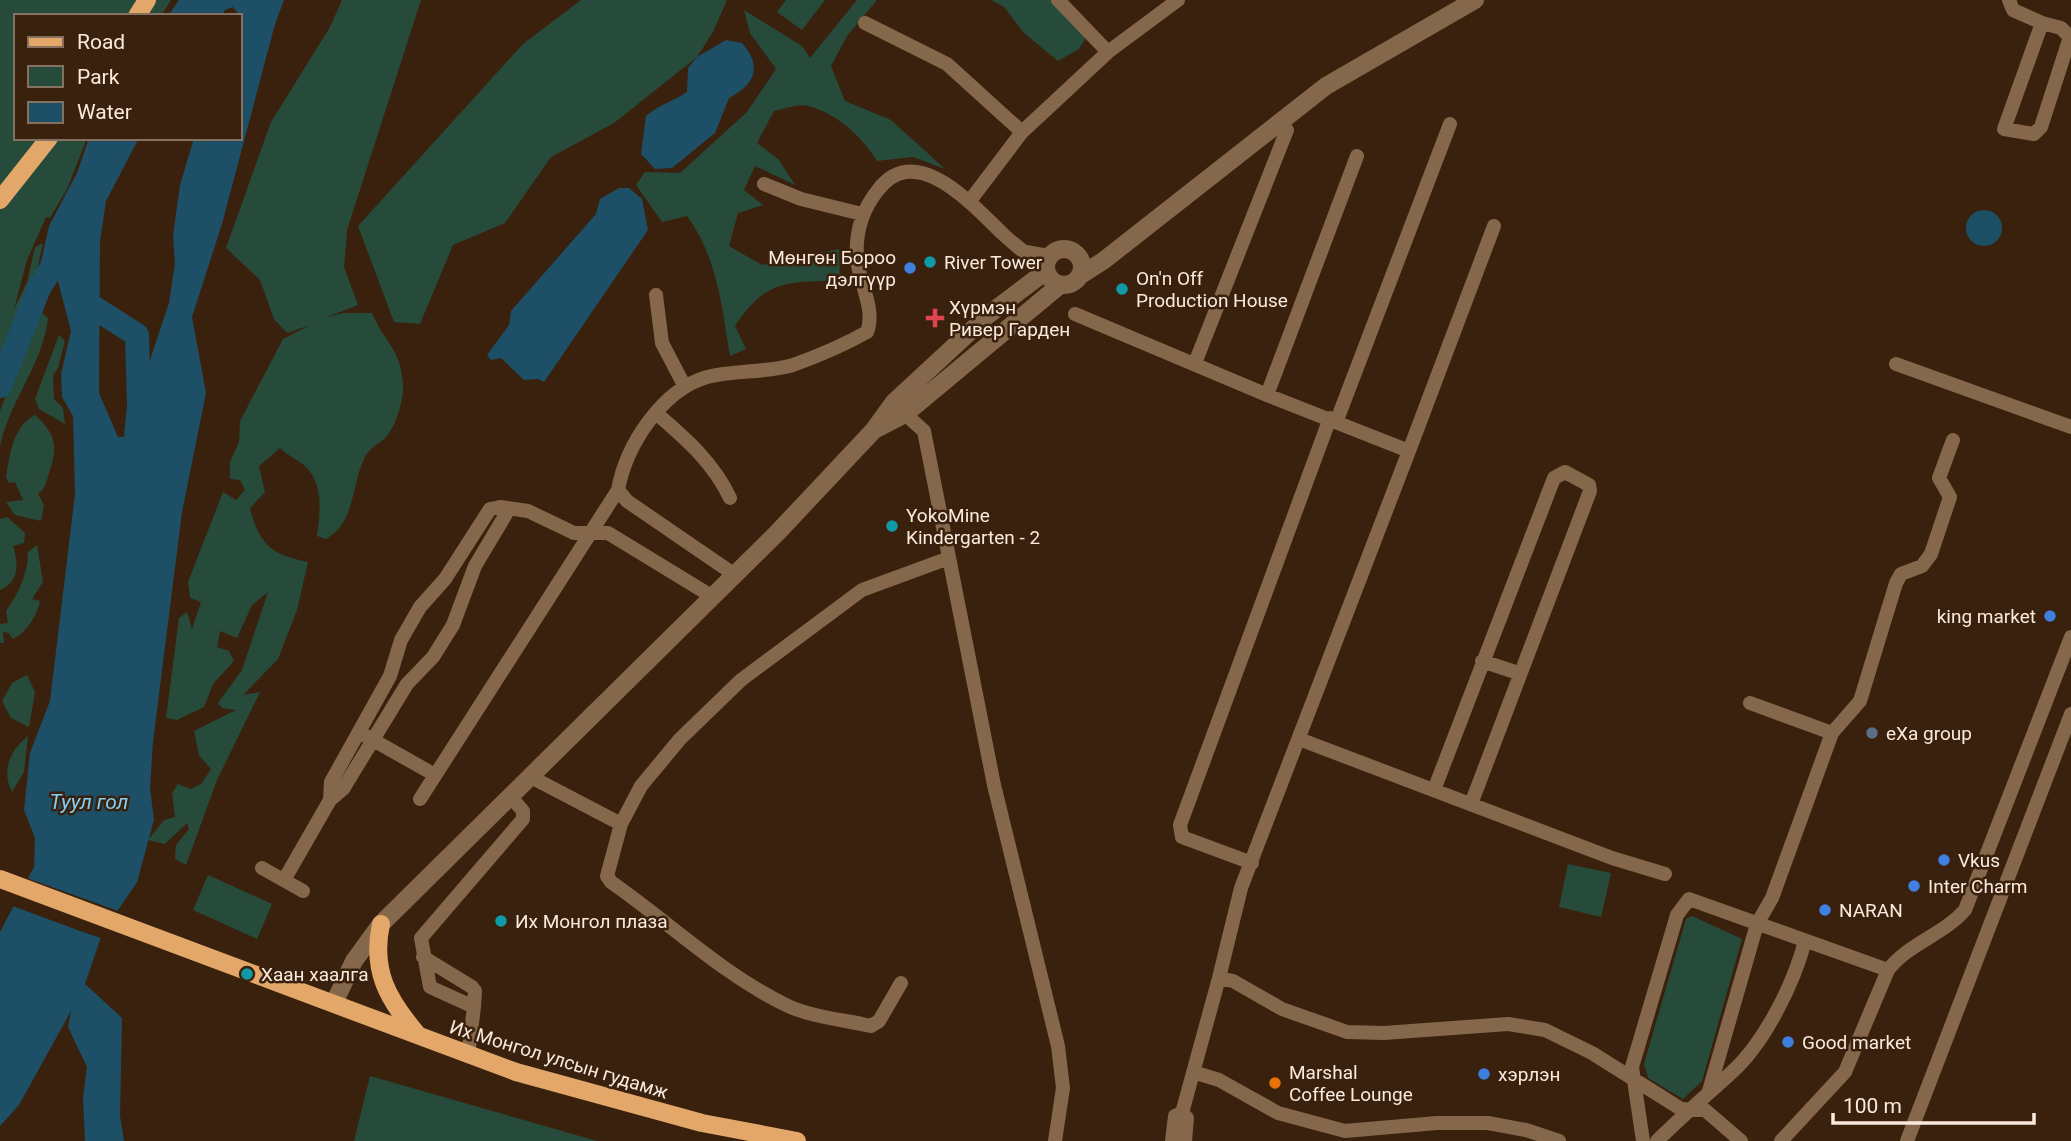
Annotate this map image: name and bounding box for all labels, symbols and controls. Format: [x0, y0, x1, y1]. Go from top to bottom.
legend [14, 14, 242, 140]
text: Road [77, 30, 125, 54]
text: Park [77, 65, 120, 89]
text: Water [77, 100, 132, 124]
place label: Мөнгөн Бороо дэлгүүр [768, 246, 896, 291]
place label: River Tower [944, 251, 1043, 274]
marker: River Tower [922, 254, 938, 270]
marker: Мөнгөн Бороо дэлгүүр [902, 260, 918, 276]
place label: On'n Off Production House [1136, 267, 1288, 312]
marker: On'n Off Production House [1114, 281, 1130, 297]
place label: Хүрмэн Ривер Гарден [949, 296, 1070, 341]
marker: Хүрмэн Ривер Гарден [927, 310, 943, 326]
place label: YokoMine Kindergarten - 2 [906, 504, 1040, 549]
marker: YokoMine Kindergarten - 2 [884, 518, 900, 534]
place label: king market [1937, 605, 2036, 628]
marker: king market [2042, 608, 2058, 624]
place label: eXa group [1886, 722, 1972, 745]
marker: eXa group [1864, 725, 1880, 741]
water label: Туул гол [50, 790, 129, 814]
place label: Vkus [1958, 849, 2000, 872]
marker: Vkus [1936, 852, 1952, 868]
place label: Inter Charm [1928, 875, 2027, 898]
marker: Inter Charm [1906, 878, 1922, 894]
place label: NARAN [1839, 899, 1903, 922]
marker: NARAN [1817, 902, 1833, 918]
place label: Их Монгол плаза [515, 910, 668, 933]
marker: Их Монгол плаза [493, 913, 509, 929]
place label: Хаан хаалга [261, 963, 369, 986]
marker: Хаан хаалга [239, 966, 255, 982]
street label: Их Монгол улсын гудамж [447, 1015, 671, 1104]
place label: Good market [1802, 1031, 1911, 1054]
marker: Good market [1780, 1034, 1796, 1050]
place label: Marshal Coffee Lounge [1289, 1061, 1413, 1106]
place label: хэрлэн [1498, 1063, 1560, 1086]
marker: хэрлэн [1476, 1066, 1492, 1082]
marker: Marshal Coffee Lounge [1267, 1075, 1283, 1091]
scale bar [1833, 1082, 2034, 1126]
text: 100 m [1843, 1094, 1902, 1118]

